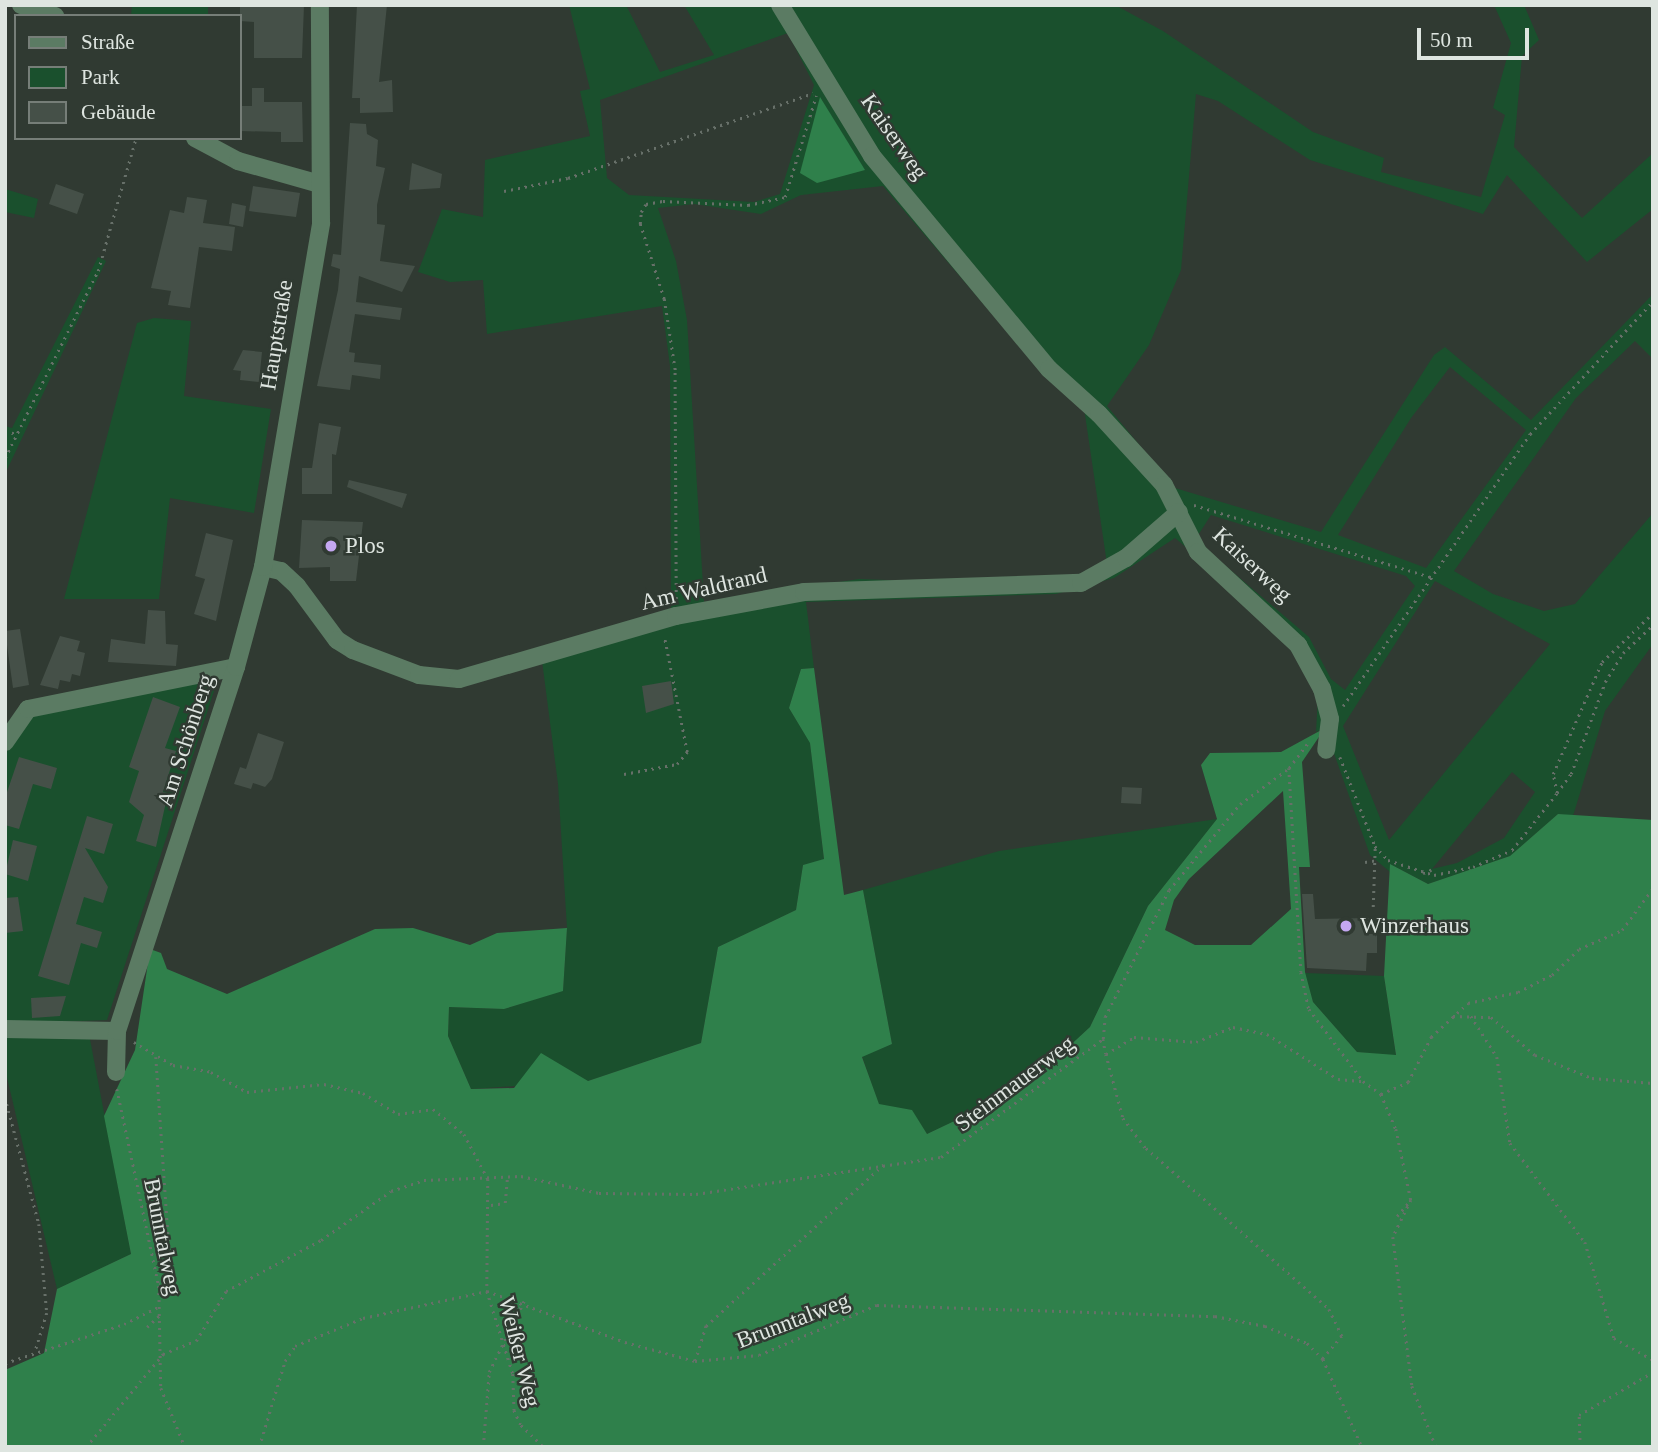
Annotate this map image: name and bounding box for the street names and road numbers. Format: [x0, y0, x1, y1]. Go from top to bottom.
street label: Kaiserweg [854, 89, 934, 185]
street label: Hauptstraße [255, 278, 299, 392]
street label: Kaiserweg [1207, 521, 1297, 609]
street label: Am Waldrand [638, 561, 770, 617]
street label: Am Schönberg [152, 671, 220, 811]
street label: Steinmauerweg [950, 1030, 1080, 1138]
street label: Brunntalweg [137, 1176, 187, 1298]
street label: Brunntalweg [733, 1287, 853, 1355]
street label: Weißer Weg [492, 1294, 546, 1410]

